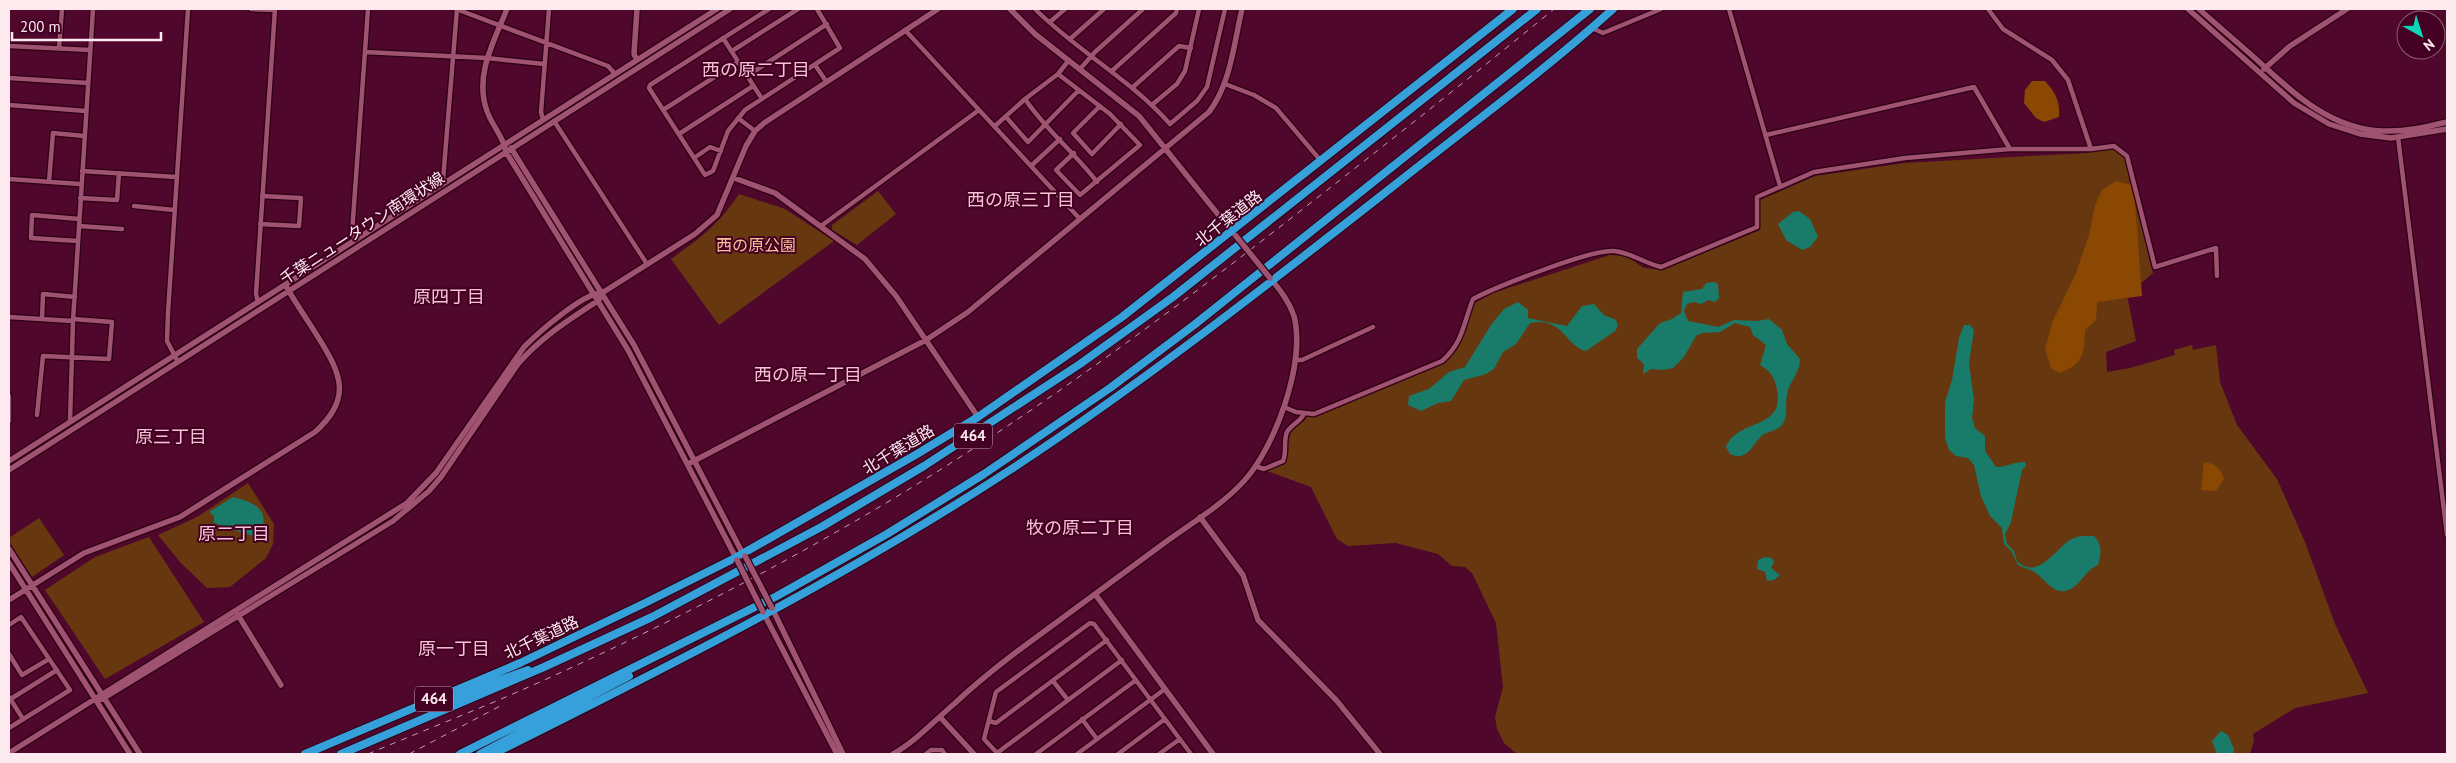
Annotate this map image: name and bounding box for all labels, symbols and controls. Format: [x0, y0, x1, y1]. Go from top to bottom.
scale bar [12, 10, 161, 42]
north arrow [2396, 10, 2446, 60]
text: 200 m [20, 17, 61, 36]
text: N [2420, 35, 2438, 55]
district label: 西の原二丁目 [702, 58, 810, 81]
street label: 千葉ニュータウン南環状線 [276, 167, 448, 289]
street label: 北千葉道路 [1190, 185, 1266, 251]
district label: 西の原三丁目 [967, 188, 1075, 211]
park label: 西の原公園 [716, 235, 796, 255]
district label: 原四丁目 [413, 285, 485, 308]
district label: 西の原一丁目 [754, 363, 862, 386]
street label: 北千葉道路 [859, 420, 937, 478]
road number: 464 [954, 424, 992, 448]
district label: 原三丁目 [135, 425, 207, 448]
district label: 牧の原二丁目 [1026, 516, 1134, 539]
district label: 原二丁目 [198, 522, 270, 545]
street label: 北千葉道路 [501, 611, 581, 663]
district label: 原一丁目 [418, 637, 490, 660]
road number: 464 [415, 686, 453, 712]

